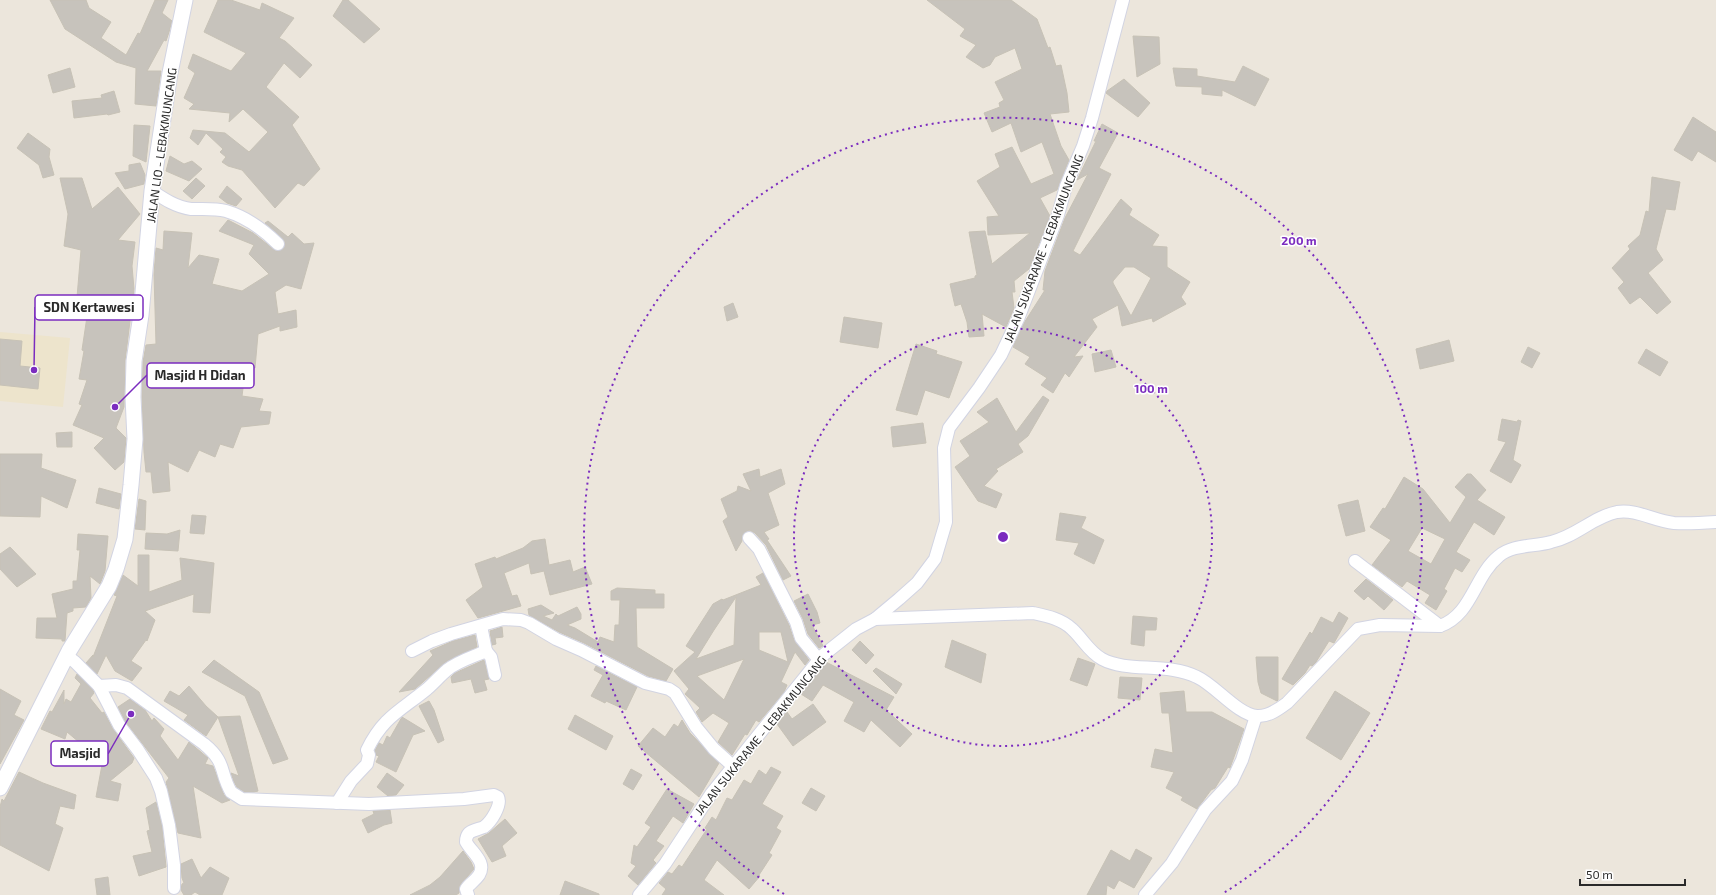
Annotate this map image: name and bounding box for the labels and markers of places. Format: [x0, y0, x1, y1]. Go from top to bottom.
callout: SDN Kertawesi [35, 295, 143, 320]
callout: Masjid H Didan [147, 363, 254, 388]
centre of rings [996, 530, 1010, 544]
callout: Masjid [51, 741, 108, 766]

